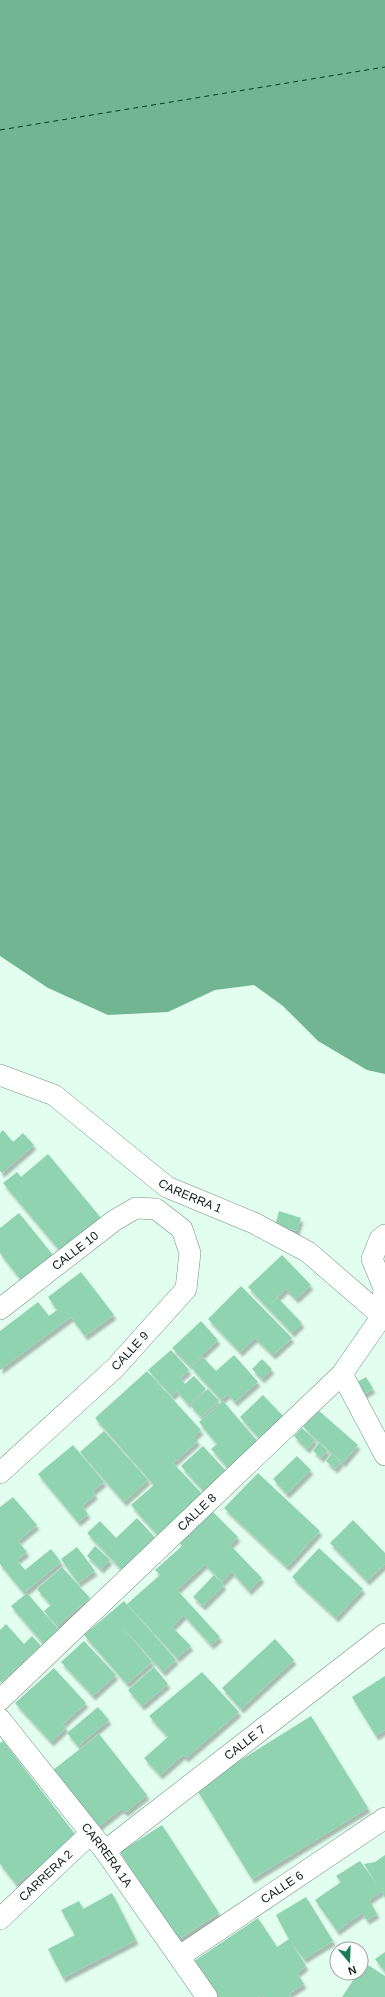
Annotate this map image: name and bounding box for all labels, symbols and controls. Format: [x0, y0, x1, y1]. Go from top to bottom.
street label: CARERRA 1 [155, 1176, 224, 1216]
street label: CALLE 10 [49, 1228, 101, 1273]
street label: CALLE 9 [109, 1328, 152, 1373]
street label: CALLE 8 [175, 1490, 219, 1534]
street label: CALLE 7 [222, 1722, 268, 1763]
street label: CARRERA 1A [79, 1820, 135, 1890]
street label: CARRERA 2 [16, 1847, 76, 1904]
street label: CALLE 6 [258, 1868, 306, 1907]
north arrow [329, 1941, 369, 1981]
text: N [346, 1963, 358, 1977]

